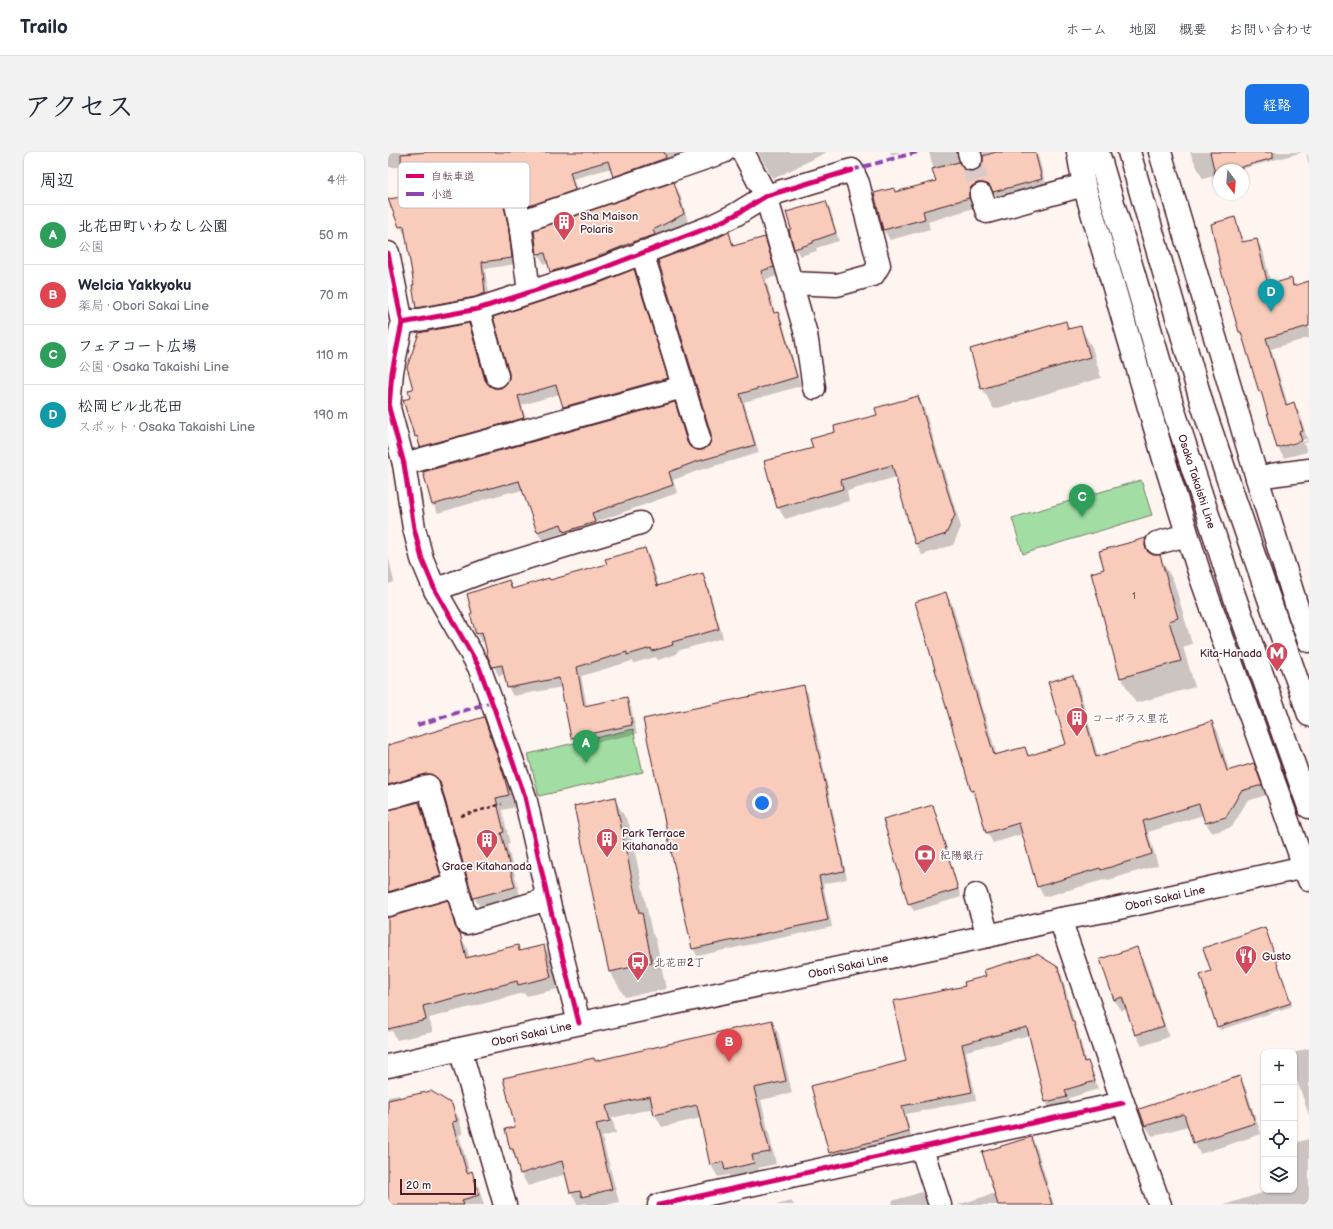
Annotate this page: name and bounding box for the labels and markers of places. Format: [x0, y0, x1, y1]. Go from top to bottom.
building icon: Sha Maison Polaris [551, 209, 577, 242]
place label: Sha Maison Polaris [580, 210, 638, 236]
pin: D [1258, 279, 1284, 312]
pin: C [1069, 484, 1095, 517]
metro station icon: Kita-Hanada [1264, 640, 1290, 673]
place label: Kita-Hanada [1200, 647, 1262, 660]
building icon: コーポラス里花 [1064, 705, 1090, 738]
place label: コーポラス里花 [1092, 712, 1169, 725]
pin: A [573, 730, 599, 763]
building icon: Park Terrace Kitahanada [594, 826, 620, 859]
building icon: Grace Kitahanada [474, 827, 500, 860]
place label: Park Terrace Kitahanada [622, 827, 685, 853]
bank icon: 紀陽銀行 [912, 842, 938, 875]
place label: 紀陽銀行 [940, 849, 984, 862]
place label: Grace Kitahanada [442, 860, 532, 873]
restaurant icon: Gusto [1233, 943, 1259, 976]
bus stop icon: 北花田2丁 [625, 949, 651, 982]
place label: Gusto [1262, 950, 1291, 963]
place label: 北花田2丁 [654, 956, 705, 969]
pin: B [716, 1029, 742, 1062]

